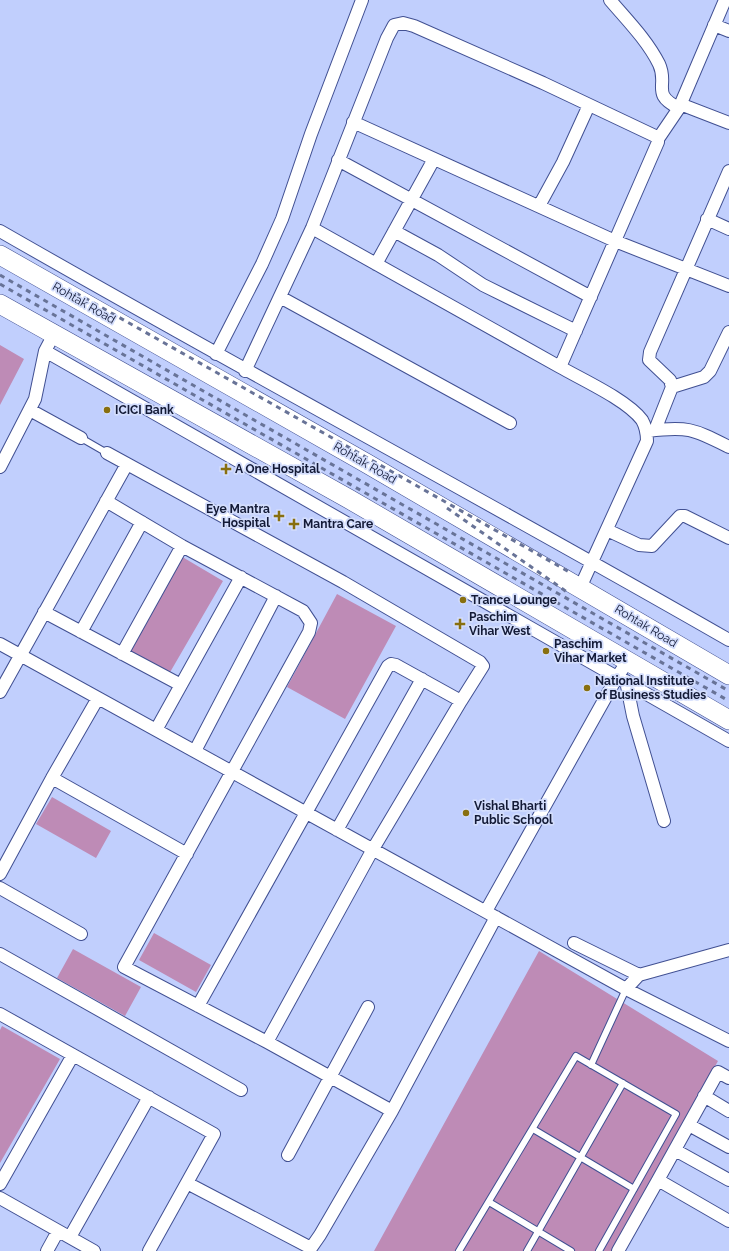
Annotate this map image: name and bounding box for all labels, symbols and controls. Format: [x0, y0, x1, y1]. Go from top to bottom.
street label: Rohtak Road [50, 279, 118, 327]
place label: ICICI Bank [115, 403, 174, 417]
marker: ICICI Bank [102, 405, 112, 415]
street label: Rohtak Road [331, 439, 399, 487]
place label: A One Hospital [235, 462, 320, 476]
marker: A One Hospital [220, 463, 232, 475]
place label: Eye Mantra Hospital [206, 502, 270, 530]
marker: Eye Mantra Hospital [273, 510, 285, 522]
place label: Mantra Care [303, 517, 373, 531]
marker: Mantra Care [288, 518, 300, 530]
place label: Trance Lounge [471, 593, 557, 607]
marker: Trance Lounge [458, 595, 468, 605]
street label: Rohtak Road [612, 602, 680, 650]
place label: Paschim Vihar West [469, 610, 531, 638]
marker: Paschim Vihar West [454, 618, 466, 630]
place label: Paschim Vihar Market [554, 637, 627, 665]
marker: Paschim Vihar Market [541, 646, 551, 656]
place label: National Institute of Business Studies [595, 674, 706, 702]
marker: National Institute of Business Studies [582, 683, 592, 693]
place label: Vishal Bharti Public School [474, 799, 553, 827]
marker: Vishal Bharti Public School [461, 808, 471, 818]

